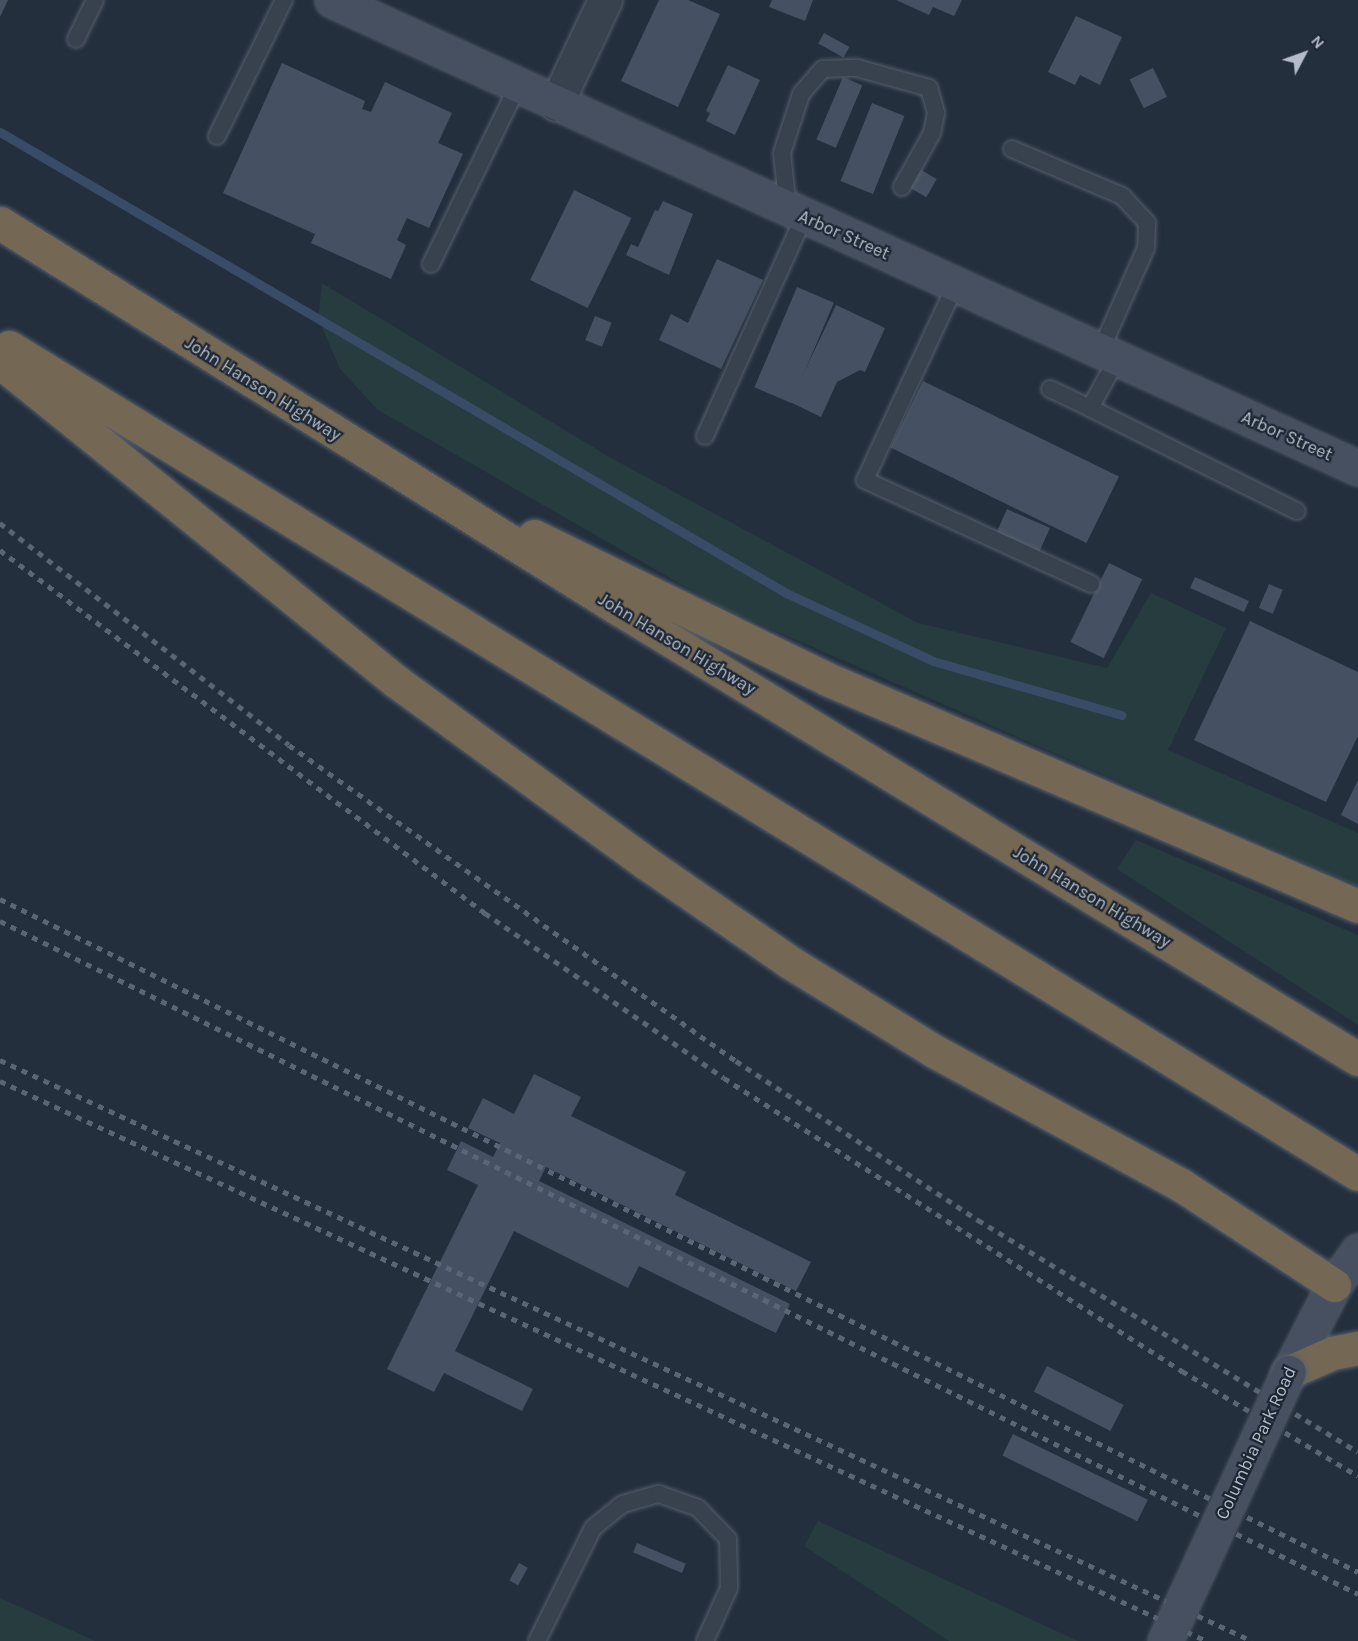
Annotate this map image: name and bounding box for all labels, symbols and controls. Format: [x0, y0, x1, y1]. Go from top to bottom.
north arrow [1274, 24, 1334, 84]
text: N [1307, 31, 1329, 52]
street label: Arbor Street [795, 205, 893, 265]
street label: John Hanson Highway [181, 332, 345, 446]
street label: Arbor Street [1238, 406, 1336, 466]
street label: John Hanson Highway [594, 588, 760, 700]
street label: John Hanson Highway [1009, 841, 1175, 953]
street label: Columbia Park Road [1211, 1363, 1301, 1523]

